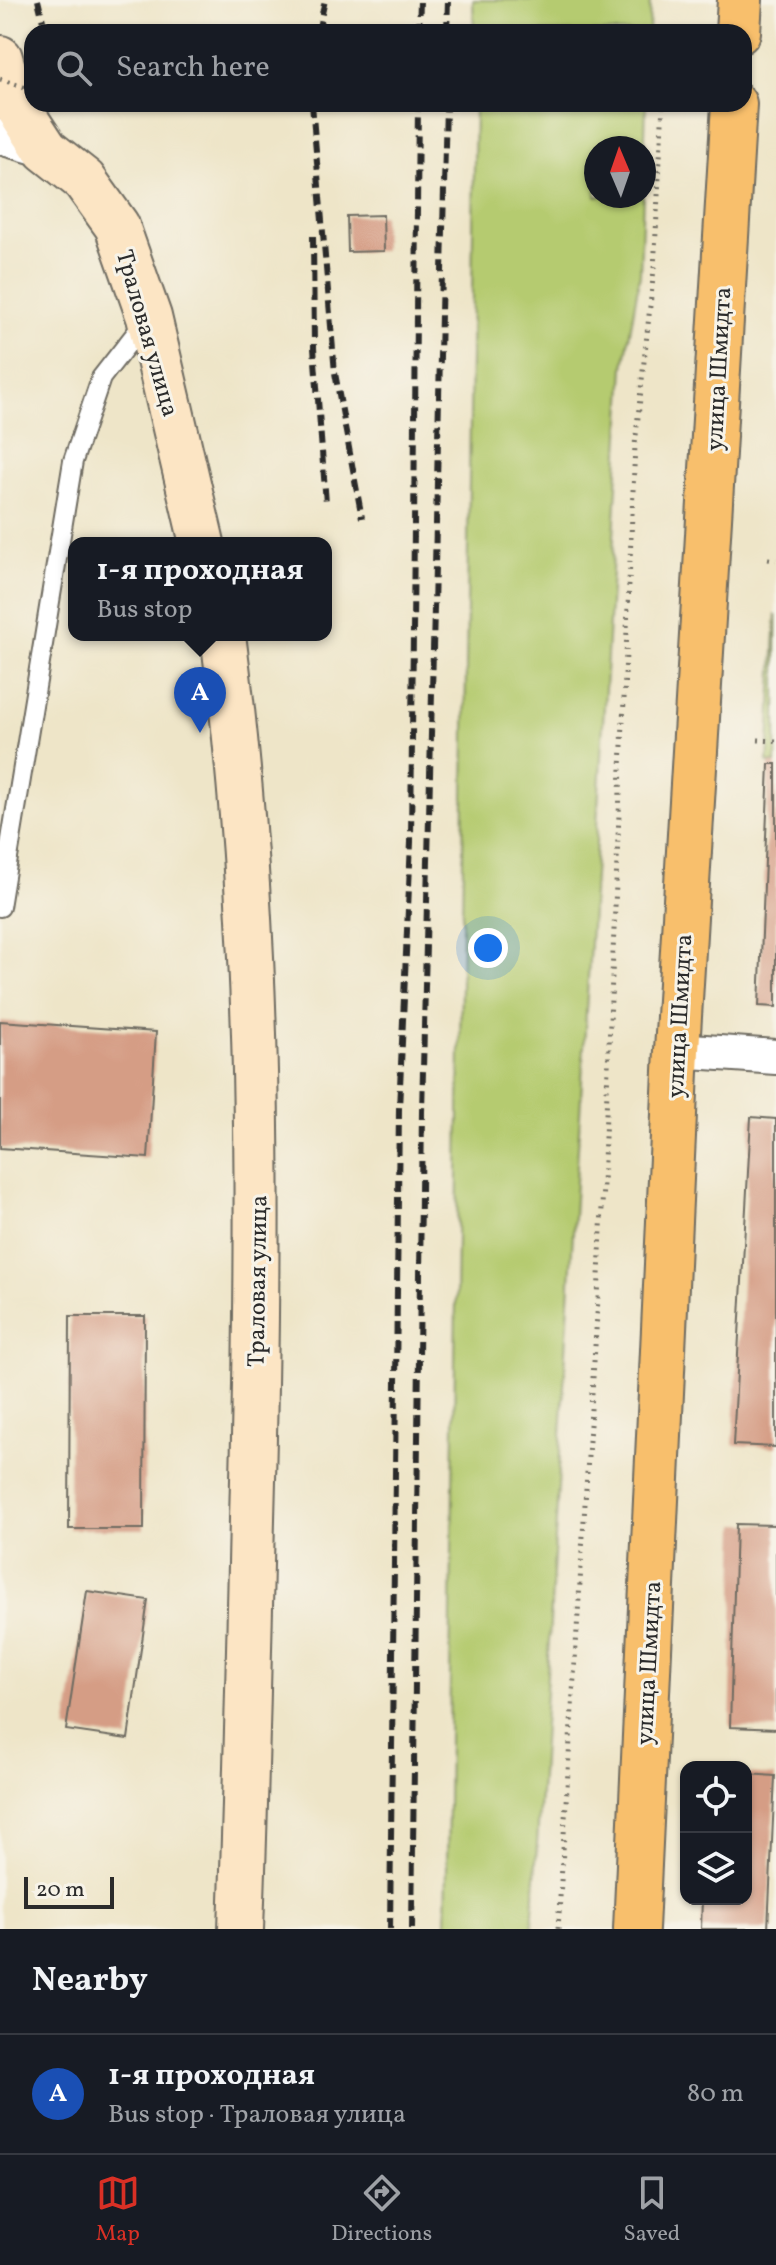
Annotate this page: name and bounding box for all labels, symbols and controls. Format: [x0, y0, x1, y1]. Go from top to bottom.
search box [24, 24, 752, 112]
icon: search [52, 46, 96, 90]
text: Search here [116, 47, 270, 89]
north arrow [584, 136, 656, 208]
street label: Траловая улица [106, 246, 186, 421]
street label: улица Шмидта [699, 286, 741, 452]
popup [68, 537, 332, 641]
text: 1-я проходная [96, 550, 304, 592]
text: Bus stop [96, 592, 192, 628]
pin: A [174, 667, 226, 733]
your location [468, 928, 508, 968]
street label: улица Шмидта [660, 933, 702, 1099]
street label: Траловая улица [240, 1195, 277, 1367]
street label: улица Шмидта [629, 1580, 671, 1746]
map controls [680, 1761, 752, 1905]
button: locate [680, 1761, 752, 1833]
button: layers [680, 1833, 752, 1905]
scale bar [24, 1873, 114, 1909]
text: 20 m [36, 1875, 85, 1906]
text: Nearby [32, 1958, 148, 2005]
text: 1-я проходная [108, 2055, 315, 2097]
text: A [49, 2076, 67, 2112]
text: 80 m [687, 2076, 744, 2112]
text: Bus stop · Траловая улица [108, 2097, 406, 2133]
tab: Map [96, 2171, 140, 2250]
tab: Directions [331, 2171, 432, 2250]
tab: Saved [624, 2171, 680, 2250]

